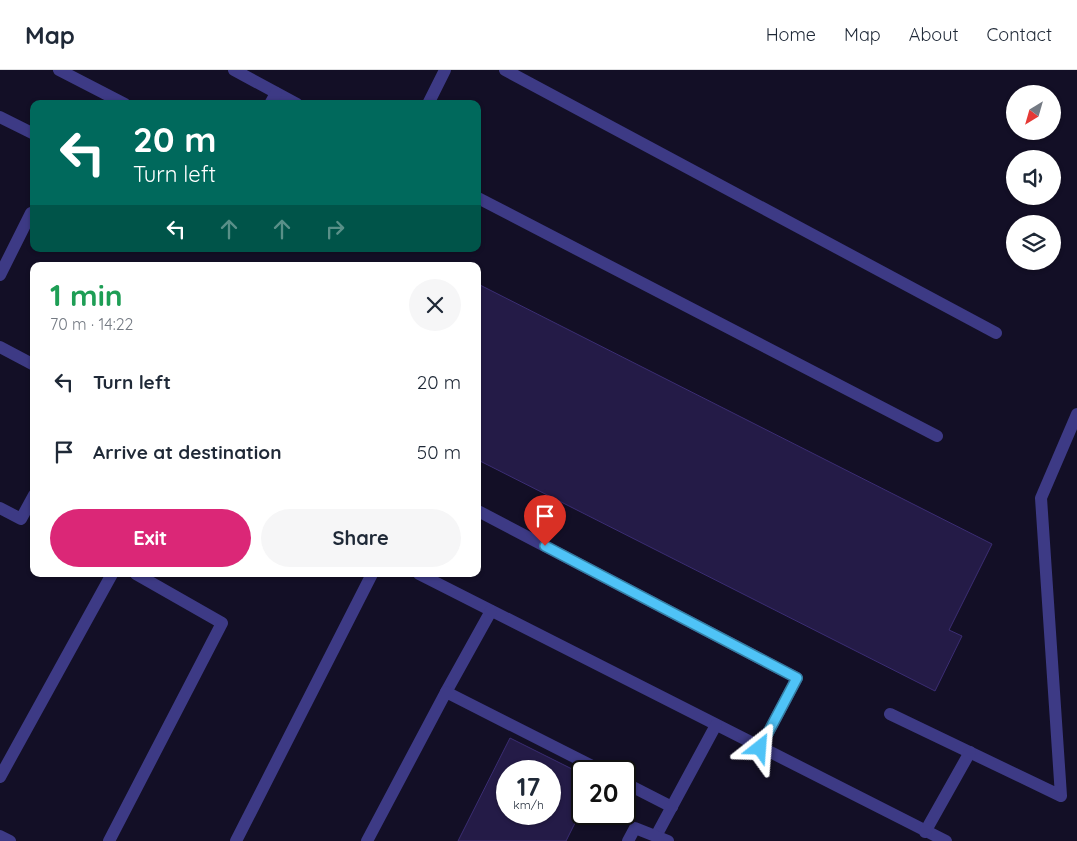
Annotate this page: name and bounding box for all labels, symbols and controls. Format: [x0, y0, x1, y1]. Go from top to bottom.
text: Map [25, 20, 75, 50]
text: Home [766, 23, 816, 46]
text: Map [844, 23, 881, 46]
text: About [909, 23, 959, 46]
text: Contact [987, 23, 1052, 46]
north arrow [1006, 85, 1061, 140]
map controls [1006, 85, 1061, 270]
text: 20 m [133, 117, 216, 161]
icon: left [50, 120, 115, 185]
button: sound [1006, 150, 1061, 205]
text: Turn left [133, 160, 216, 188]
icon: left [162, 215, 190, 243]
icon: ahead [215, 215, 243, 243]
icon: ahead [268, 215, 296, 243]
icon: right [321, 215, 349, 243]
button: layers [1006, 215, 1061, 270]
text: 1 min [50, 276, 123, 314]
button: close [409, 279, 461, 331]
text: 70 m · 14:22 [50, 314, 133, 334]
icon: left [50, 368, 78, 396]
text: Turn left [93, 370, 171, 394]
text: 20 m [417, 370, 461, 394]
icon: arrive [50, 438, 78, 466]
text: Arrive at destination [93, 440, 282, 464]
text: 50 m [417, 440, 461, 464]
pin [524, 495, 566, 546]
icon: arrive [531, 502, 559, 530]
button: Exit [50, 509, 251, 567]
button: Share [261, 509, 461, 567]
position arrow [733, 721, 785, 773]
speed limit sign: 20 [571, 760, 636, 825]
text: 17 [517, 771, 540, 802]
text: km/h [513, 797, 544, 812]

